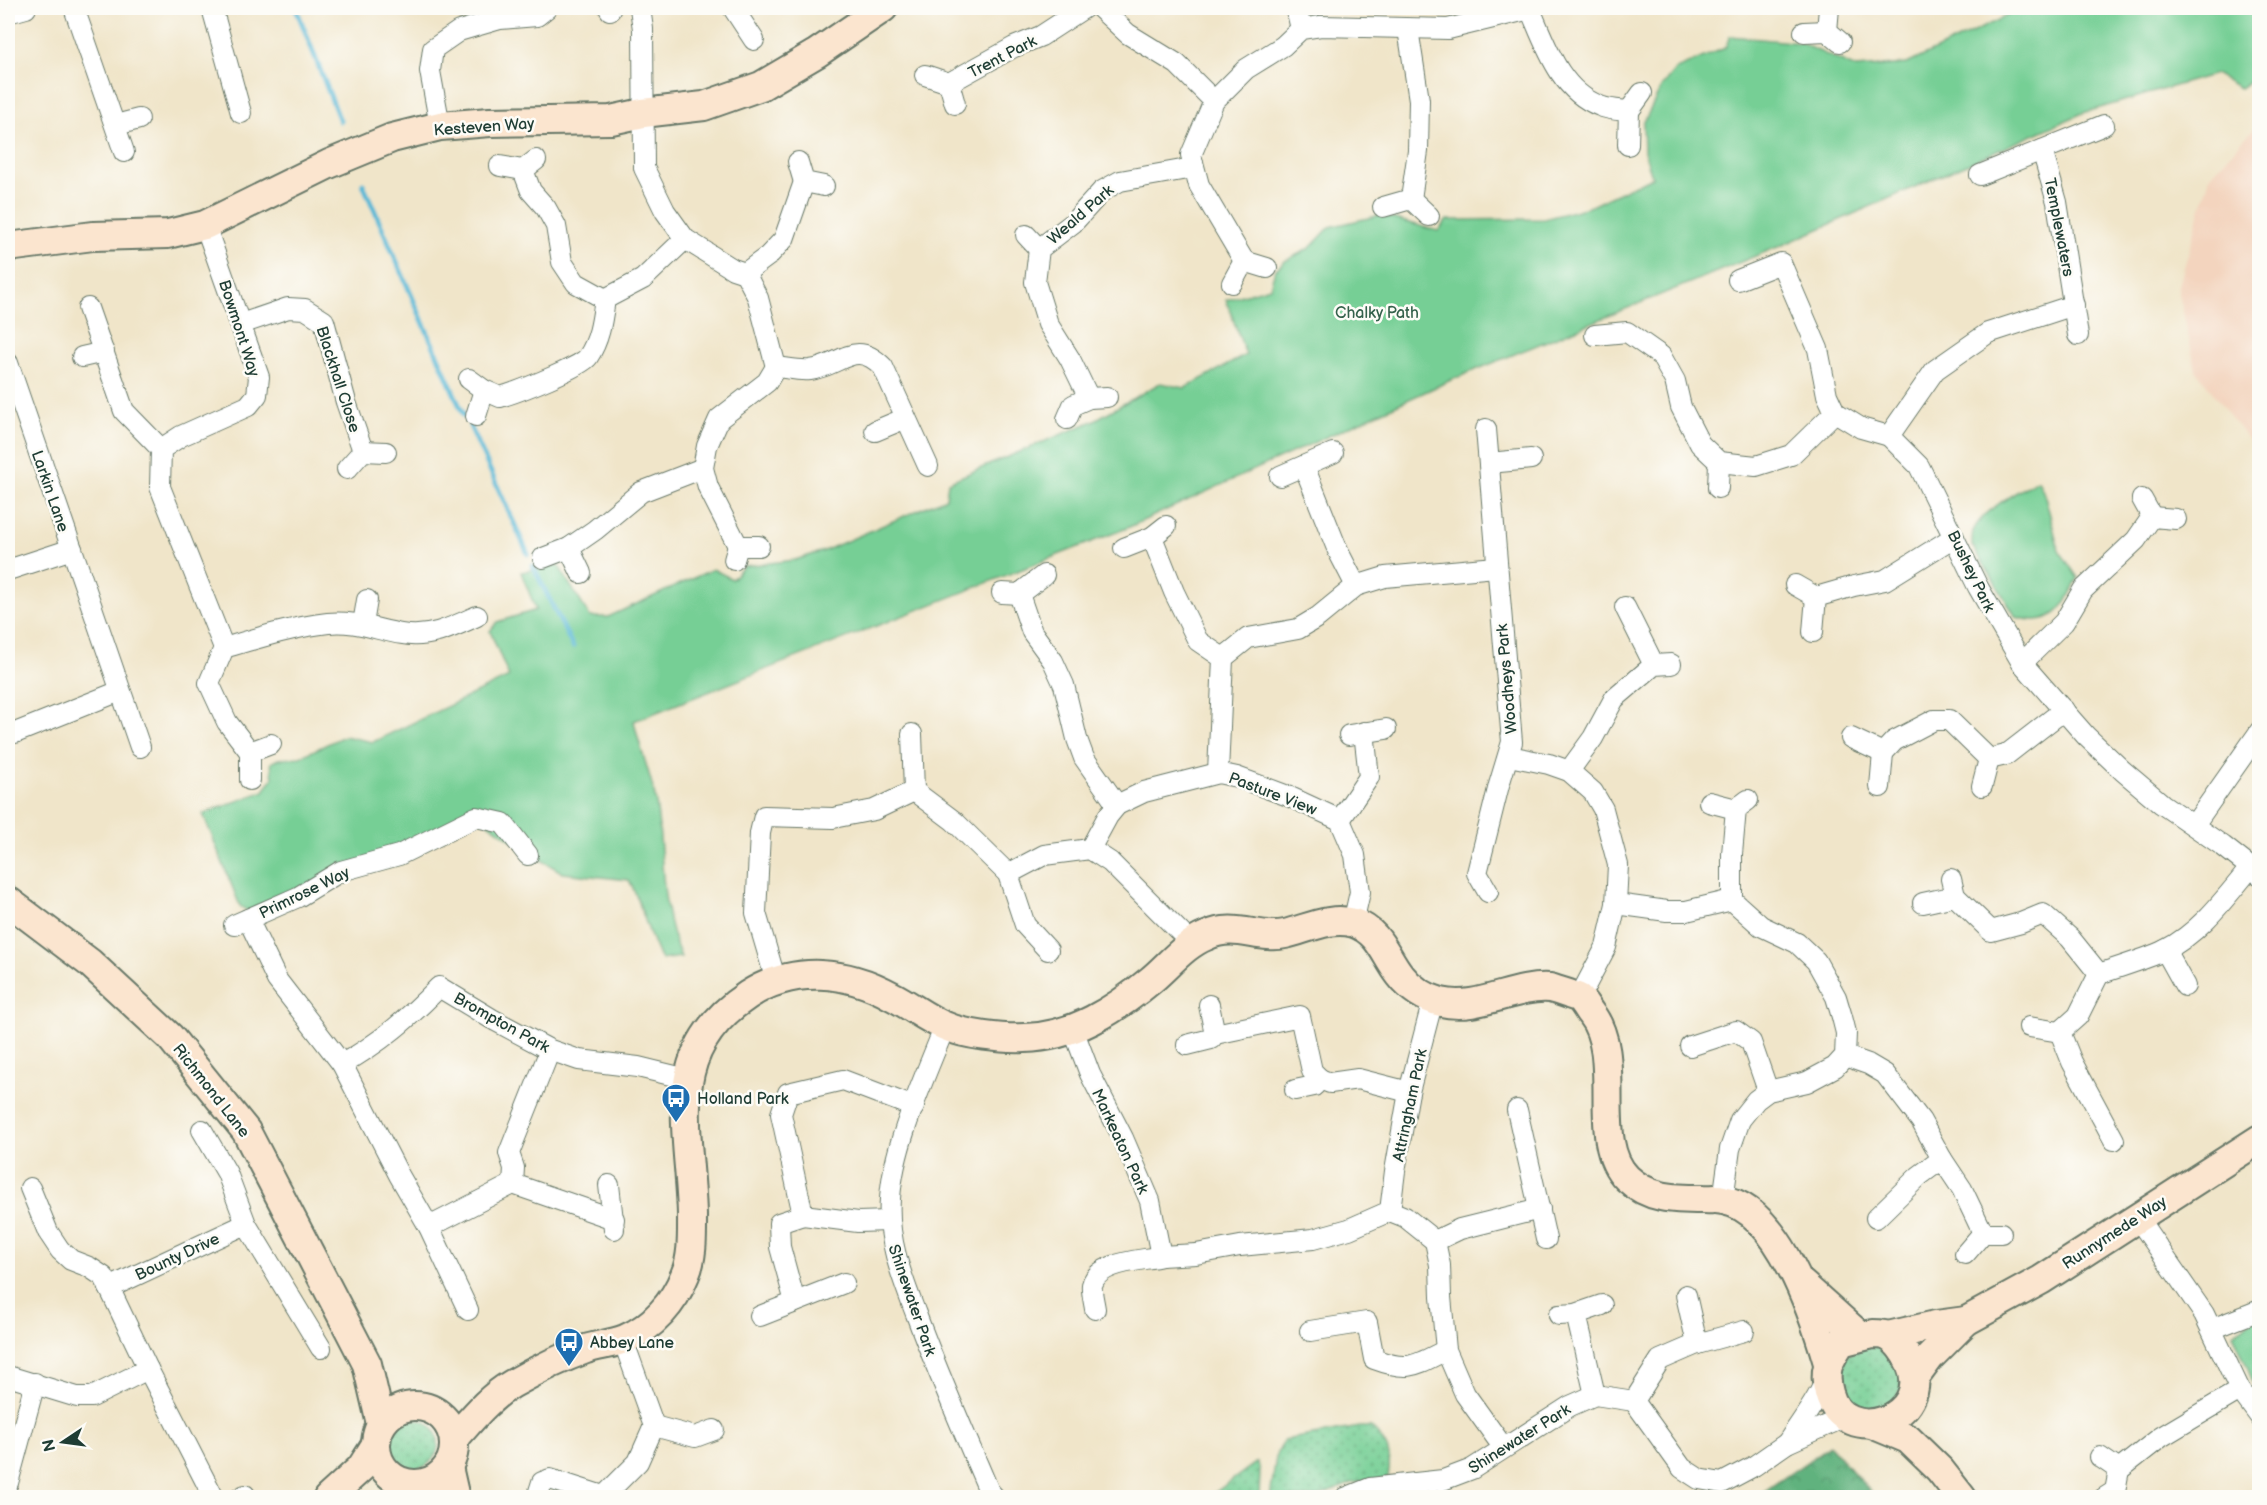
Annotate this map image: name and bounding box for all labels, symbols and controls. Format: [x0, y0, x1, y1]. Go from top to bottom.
street label: Trent Park [965, 32, 1040, 83]
street label: Kesteven Way [433, 114, 536, 140]
street label: Templewaters [2040, 176, 2077, 278]
street label: Weald Park [1044, 181, 1118, 249]
street label: Bowmont Way [214, 278, 263, 380]
park label: Chalky Path [1335, 304, 1419, 323]
street label: Blackhall Close [311, 324, 364, 435]
street label: Larkin Lane [27, 448, 73, 535]
street label: Bushey Park [1943, 528, 1999, 616]
street label: Woodheys Park [1493, 623, 1522, 735]
street label: Pasture View [1226, 769, 1319, 820]
street label: Primrose Way [256, 863, 354, 923]
street label: Brompton Park [450, 989, 553, 1058]
street label: Richmond Lane [168, 1040, 254, 1142]
street label: Attringham Park [1389, 1047, 1432, 1163]
bus stop icon: Holland Park [660, 1082, 692, 1124]
street label: Markeaton Park [1087, 1086, 1152, 1197]
place label: Holland Park [697, 1090, 789, 1109]
street label: Runnymede Way [2059, 1192, 2171, 1274]
street label: Bounty Drive [132, 1229, 223, 1285]
street label: Shinewater Park [884, 1242, 940, 1359]
bus stop icon: Abbey Lane [553, 1326, 585, 1368]
place label: Abbey Lane [590, 1334, 674, 1353]
street label: Shinewater Park [1465, 1400, 1574, 1478]
north arrow [33, 1412, 93, 1472]
text: N [39, 1437, 60, 1453]

